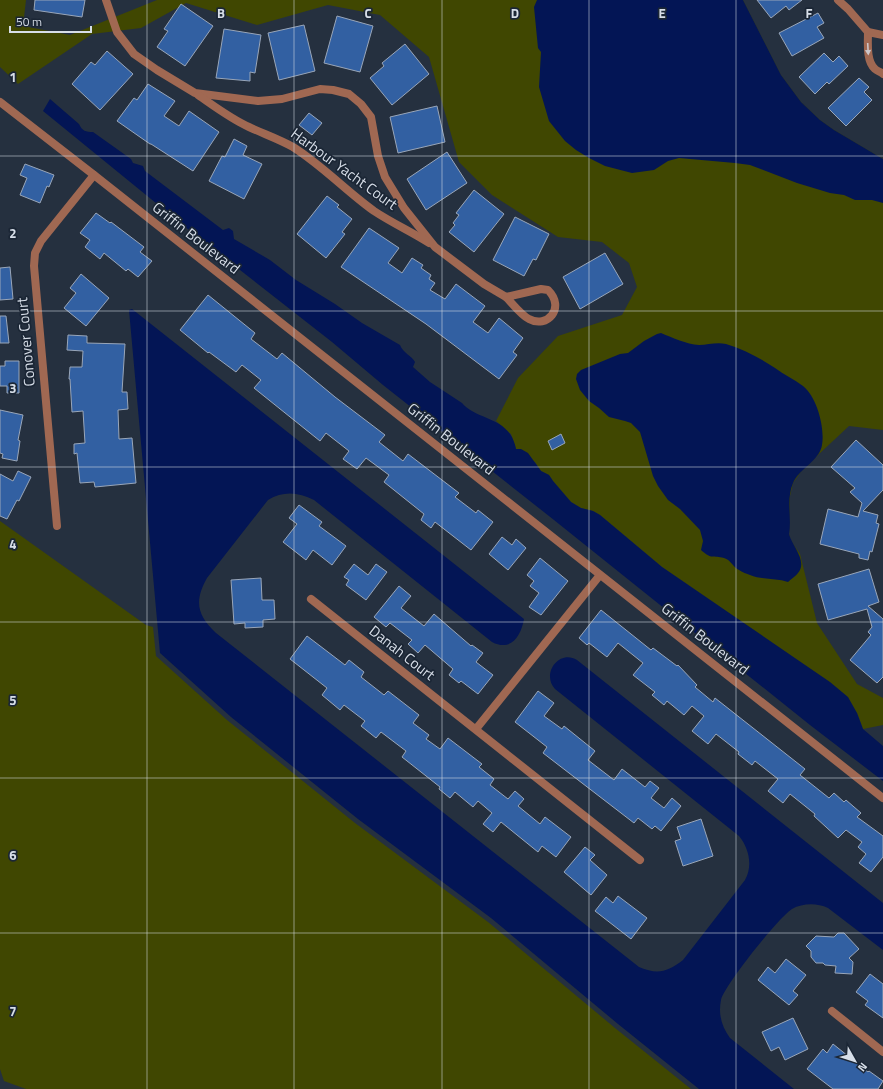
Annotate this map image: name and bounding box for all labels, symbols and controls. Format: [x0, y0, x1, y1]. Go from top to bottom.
text: B [217, 3, 225, 23]
text: C [364, 3, 372, 23]
text: D [511, 3, 519, 23]
text: E [658, 3, 666, 23]
text: F [806, 3, 813, 23]
scale bar [10, 8, 91, 34]
text: 50 m [16, 12, 42, 31]
one-way arrow [865, 43, 872, 55]
text: 1 [9, 67, 17, 87]
street label: Harbour Yacht Court [286, 122, 403, 216]
street label: Griffin Boulevard [148, 196, 245, 279]
text: 2 [9, 223, 17, 243]
street label: Conover Court [10, 296, 41, 388]
text: 3 [9, 378, 17, 398]
street label: Griffin Boulevard [403, 397, 500, 480]
text: 4 [9, 534, 17, 554]
street label: Griffin Boulevard [657, 597, 754, 680]
street label: Danah Court [364, 619, 441, 686]
text: 5 [9, 690, 17, 710]
text: 6 [9, 845, 17, 865]
text: 7 [9, 1001, 17, 1021]
north arrow [835, 1041, 875, 1081]
text: N [854, 1059, 871, 1075]

